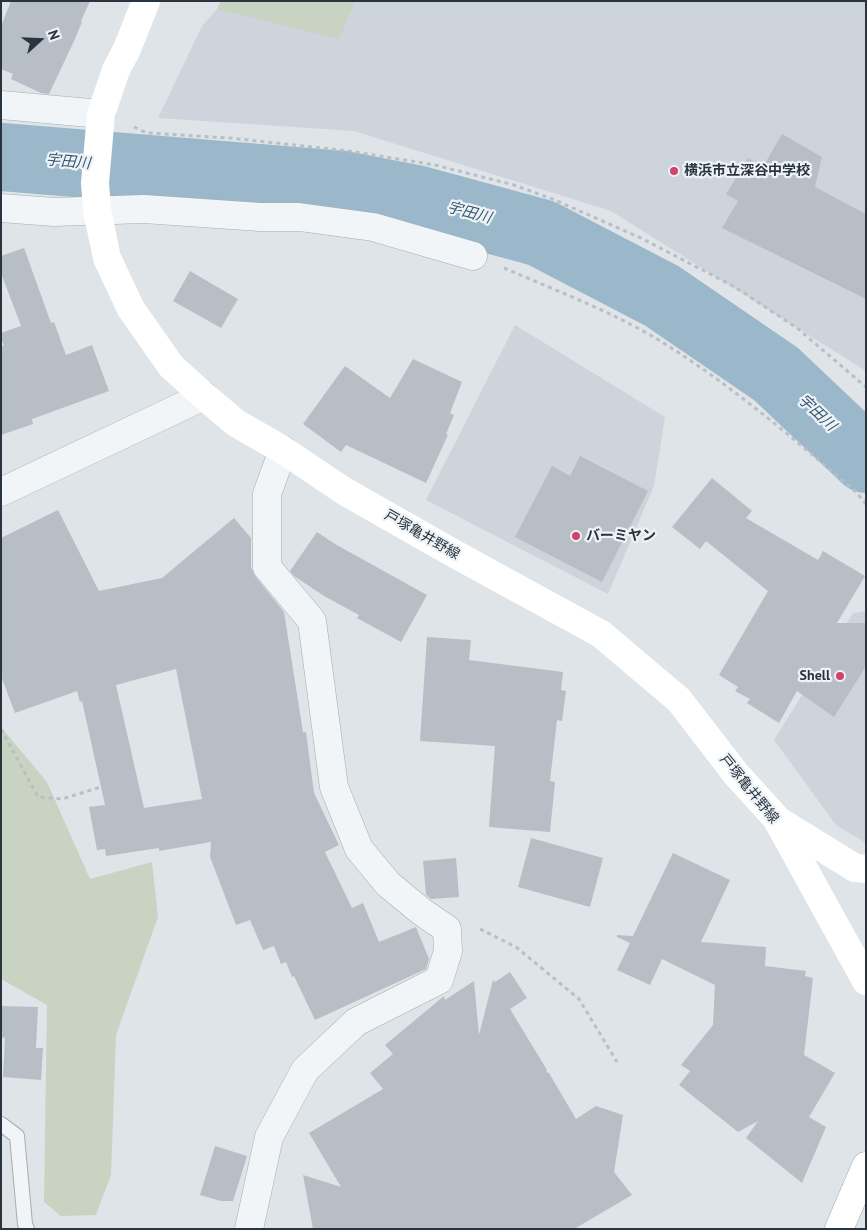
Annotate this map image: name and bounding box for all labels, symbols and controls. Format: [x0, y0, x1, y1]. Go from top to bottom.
north arrow [15, 15, 65, 65]
text: N [44, 27, 64, 42]
water label: 宇田川 [45, 151, 91, 173]
place label: 横浜市立深谷中学校 [684, 163, 810, 179]
marker: 横浜市立深谷中学校 [668, 165, 680, 177]
water label: 宇田川 [445, 198, 493, 228]
water label: 宇田川 [794, 391, 840, 435]
street label: 戸塚亀井野線 [381, 507, 463, 563]
place label: バーミヤン [586, 528, 656, 544]
marker: バーミヤン [570, 530, 582, 542]
place label: Shell [800, 668, 830, 684]
marker: Shell [834, 670, 846, 682]
street label: 戸塚亀井野線 [716, 751, 782, 827]

